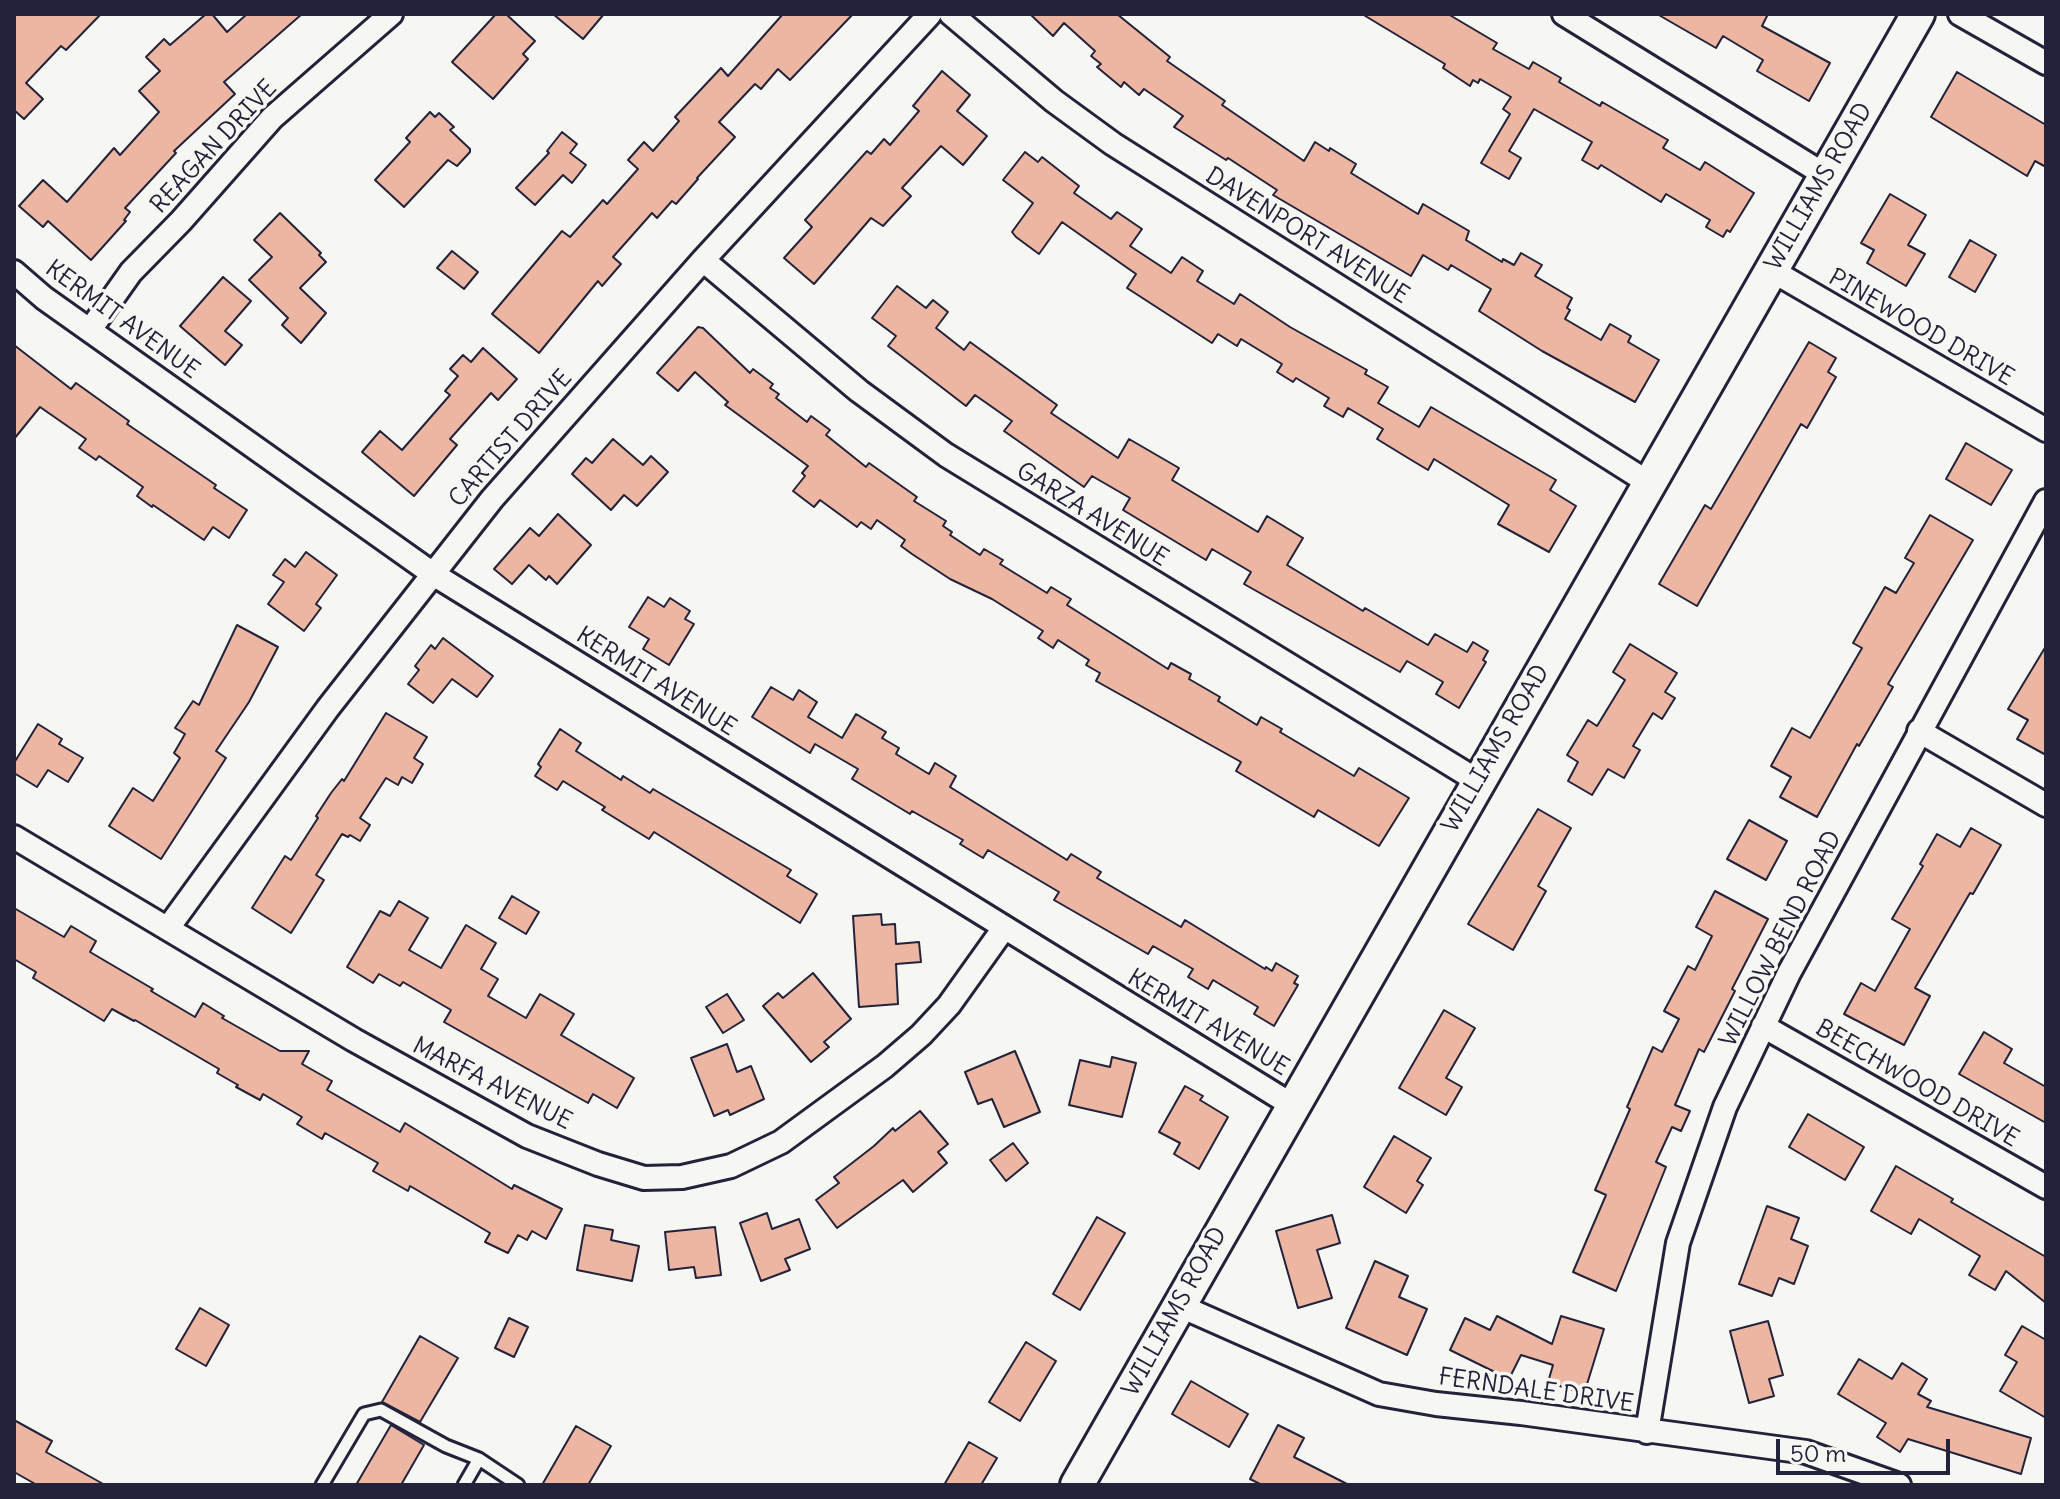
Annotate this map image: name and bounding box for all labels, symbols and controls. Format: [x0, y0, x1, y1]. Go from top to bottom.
street label: REAGAN DRIVE [145, 74, 283, 220]
street label: WILLIAMS ROAD [1759, 98, 1879, 276]
street label: DAVENPORT AVENUE [1200, 162, 1414, 310]
street label: KERMIT AVENUE [39, 255, 205, 385]
street label: PINEWOOD DRIVE [1823, 263, 2019, 393]
street label: CARTIST DRIVE [444, 364, 578, 514]
street label: GARZA AVENUE [1011, 457, 1173, 573]
street label: KERMIT AVENUE [571, 621, 741, 743]
street label: WILLIAMS ROAD [1436, 660, 1556, 838]
street label: WILLOW BEND ROAD [1714, 826, 1848, 1052]
street label: KERMIT AVENUE [1122, 963, 1294, 1083]
street label: BEECHWOOD DRIVE [1810, 1014, 2024, 1154]
street label: MARFA AVENUE [408, 1032, 576, 1136]
street label: WILLIAMS ROAD [1117, 1222, 1233, 1402]
street label: FERNDALE DRIVE [1437, 1363, 1635, 1419]
scale bar [1780, 1423, 1954, 1473]
text: 50 m [1790, 1438, 1846, 1468]

